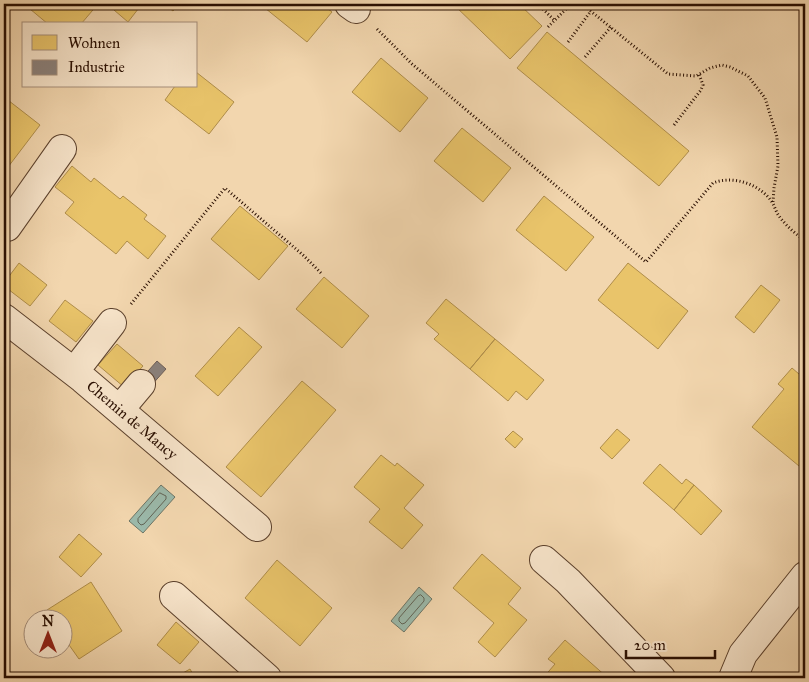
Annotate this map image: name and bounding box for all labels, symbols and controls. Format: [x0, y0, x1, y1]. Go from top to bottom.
legend [22, 22, 198, 88]
text: Wohnen [68, 34, 120, 52]
text: Industrie [68, 58, 125, 76]
street label: Chemin de Mancy [83, 377, 182, 464]
north arrow [22, 610, 72, 660]
text: N [42, 613, 54, 630]
scale bar [626, 627, 715, 659]
text: 20 m [634, 636, 666, 654]

